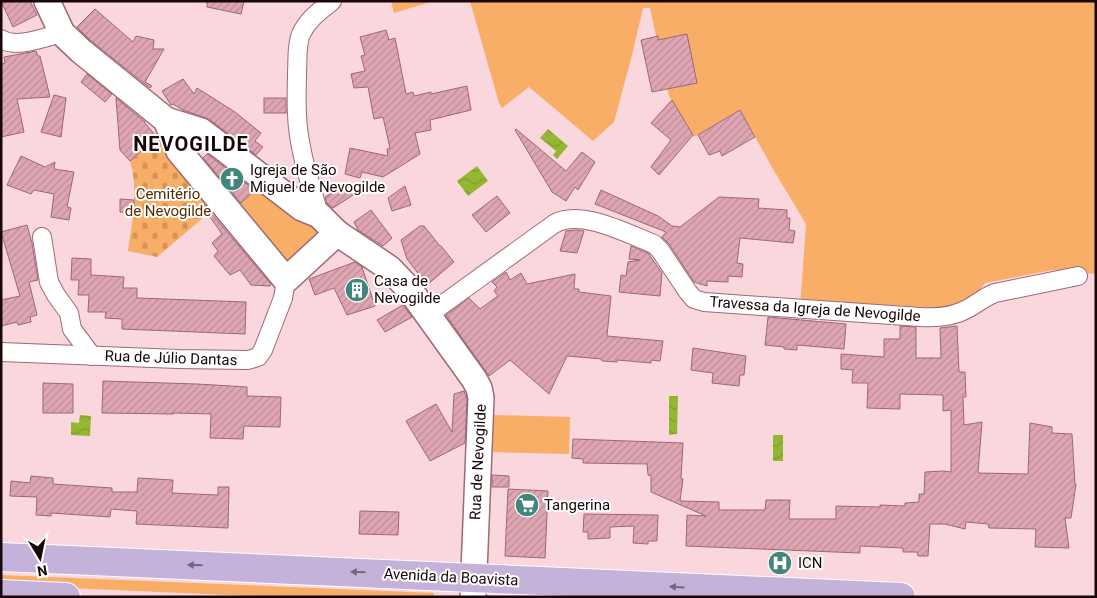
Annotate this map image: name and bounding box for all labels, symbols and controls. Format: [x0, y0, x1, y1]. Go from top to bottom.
district label: NEVOGILDE [133, 132, 249, 156]
place label: Igreja de São Miguel de Nevogilde [250, 161, 385, 196]
church icon: Igreja de São Miguel de Nevogilde [219, 166, 245, 192]
park label: Cemitério de Nevogilde [125, 185, 211, 220]
place label: Casa de Nevogilde [374, 272, 440, 307]
building icon: Casa de Nevogilde [344, 277, 370, 303]
street label: Travessa da Igreja de Nevogilde [709, 293, 921, 325]
street label: Rua de Júlio Dantas [104, 347, 238, 369]
street label: Rua de Nevogilde [466, 404, 490, 520]
supermarket icon: Tangerina [514, 492, 540, 518]
place label: Tangerina [544, 496, 610, 514]
north arrow [15, 533, 65, 583]
hospital icon: ICN [767, 550, 793, 576]
place label: ICN [798, 554, 823, 572]
one-way arrow [187, 561, 203, 569]
text: N [36, 562, 49, 580]
street label: Avenida da Boavista [383, 564, 519, 590]
one-way arrow [349, 568, 365, 576]
one-way arrow [669, 583, 685, 591]

